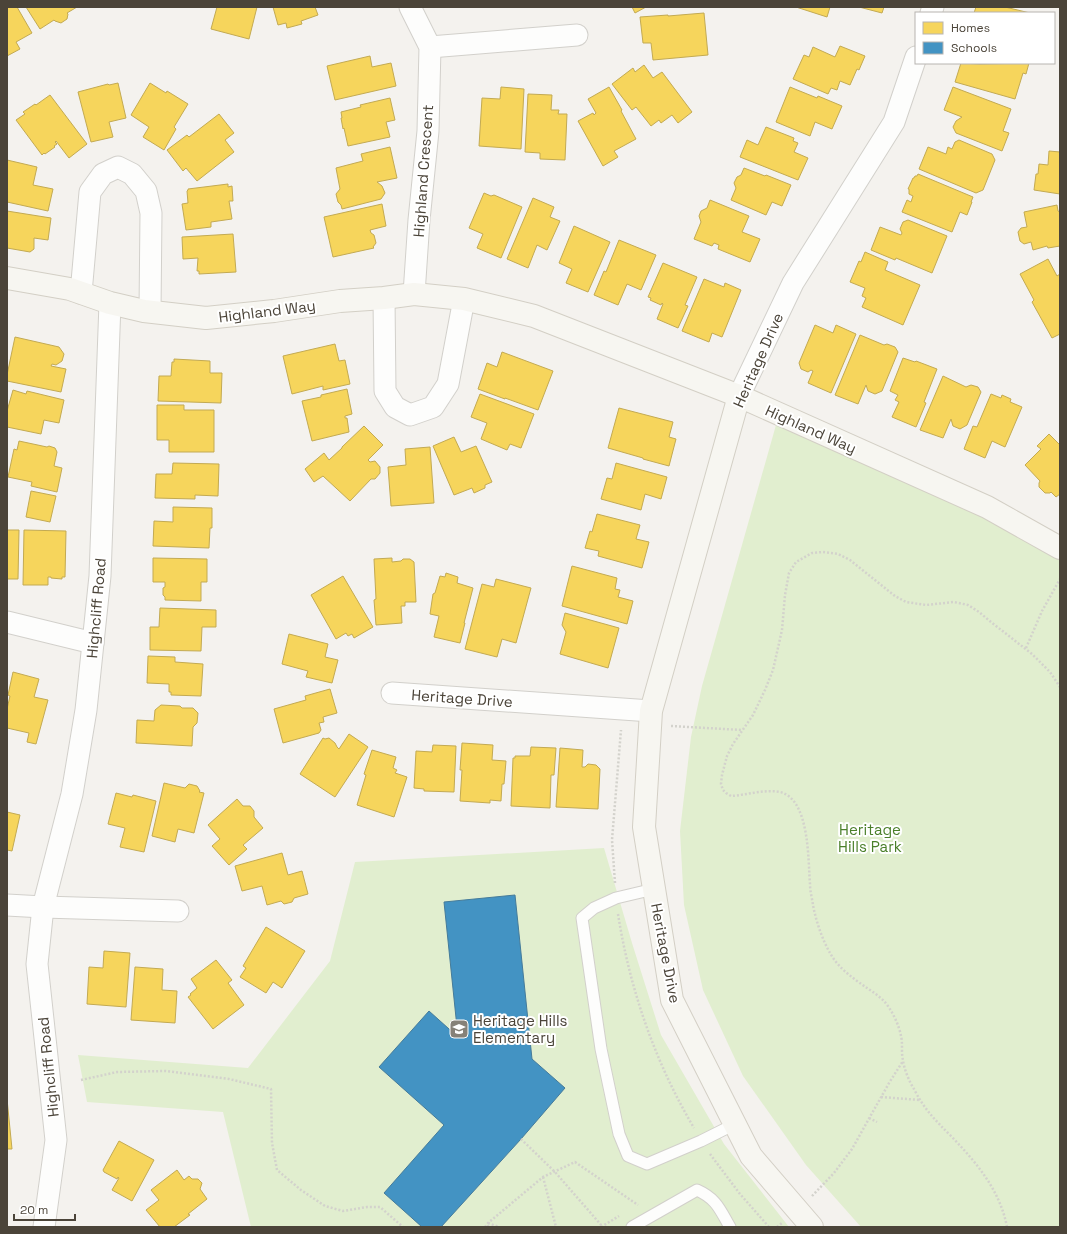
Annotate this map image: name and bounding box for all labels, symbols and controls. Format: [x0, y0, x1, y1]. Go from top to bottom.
legend [915, 12, 1055, 64]
text: Homes [951, 20, 990, 36]
text: Schools [951, 40, 997, 56]
street label: Highland Crescent [409, 104, 437, 238]
street label: Highland Way [217, 296, 317, 326]
street label: Heritage Drive [729, 310, 787, 410]
street label: Highland Way [762, 400, 860, 458]
street label: Highcliff Road [82, 557, 110, 659]
street label: Heritage Drive [411, 685, 513, 711]
park label: Heritage Hills Park [838, 820, 902, 856]
street label: Heritage Drive [647, 901, 685, 1005]
place label: Heritage Hills Elementary [473, 1011, 568, 1047]
street label: Highcliff Road [33, 1016, 63, 1118]
school or university icon: Heritage Hills Elementary [448, 1018, 470, 1040]
scale bar [14, 1196, 75, 1222]
text: 20 m [20, 1202, 48, 1218]

